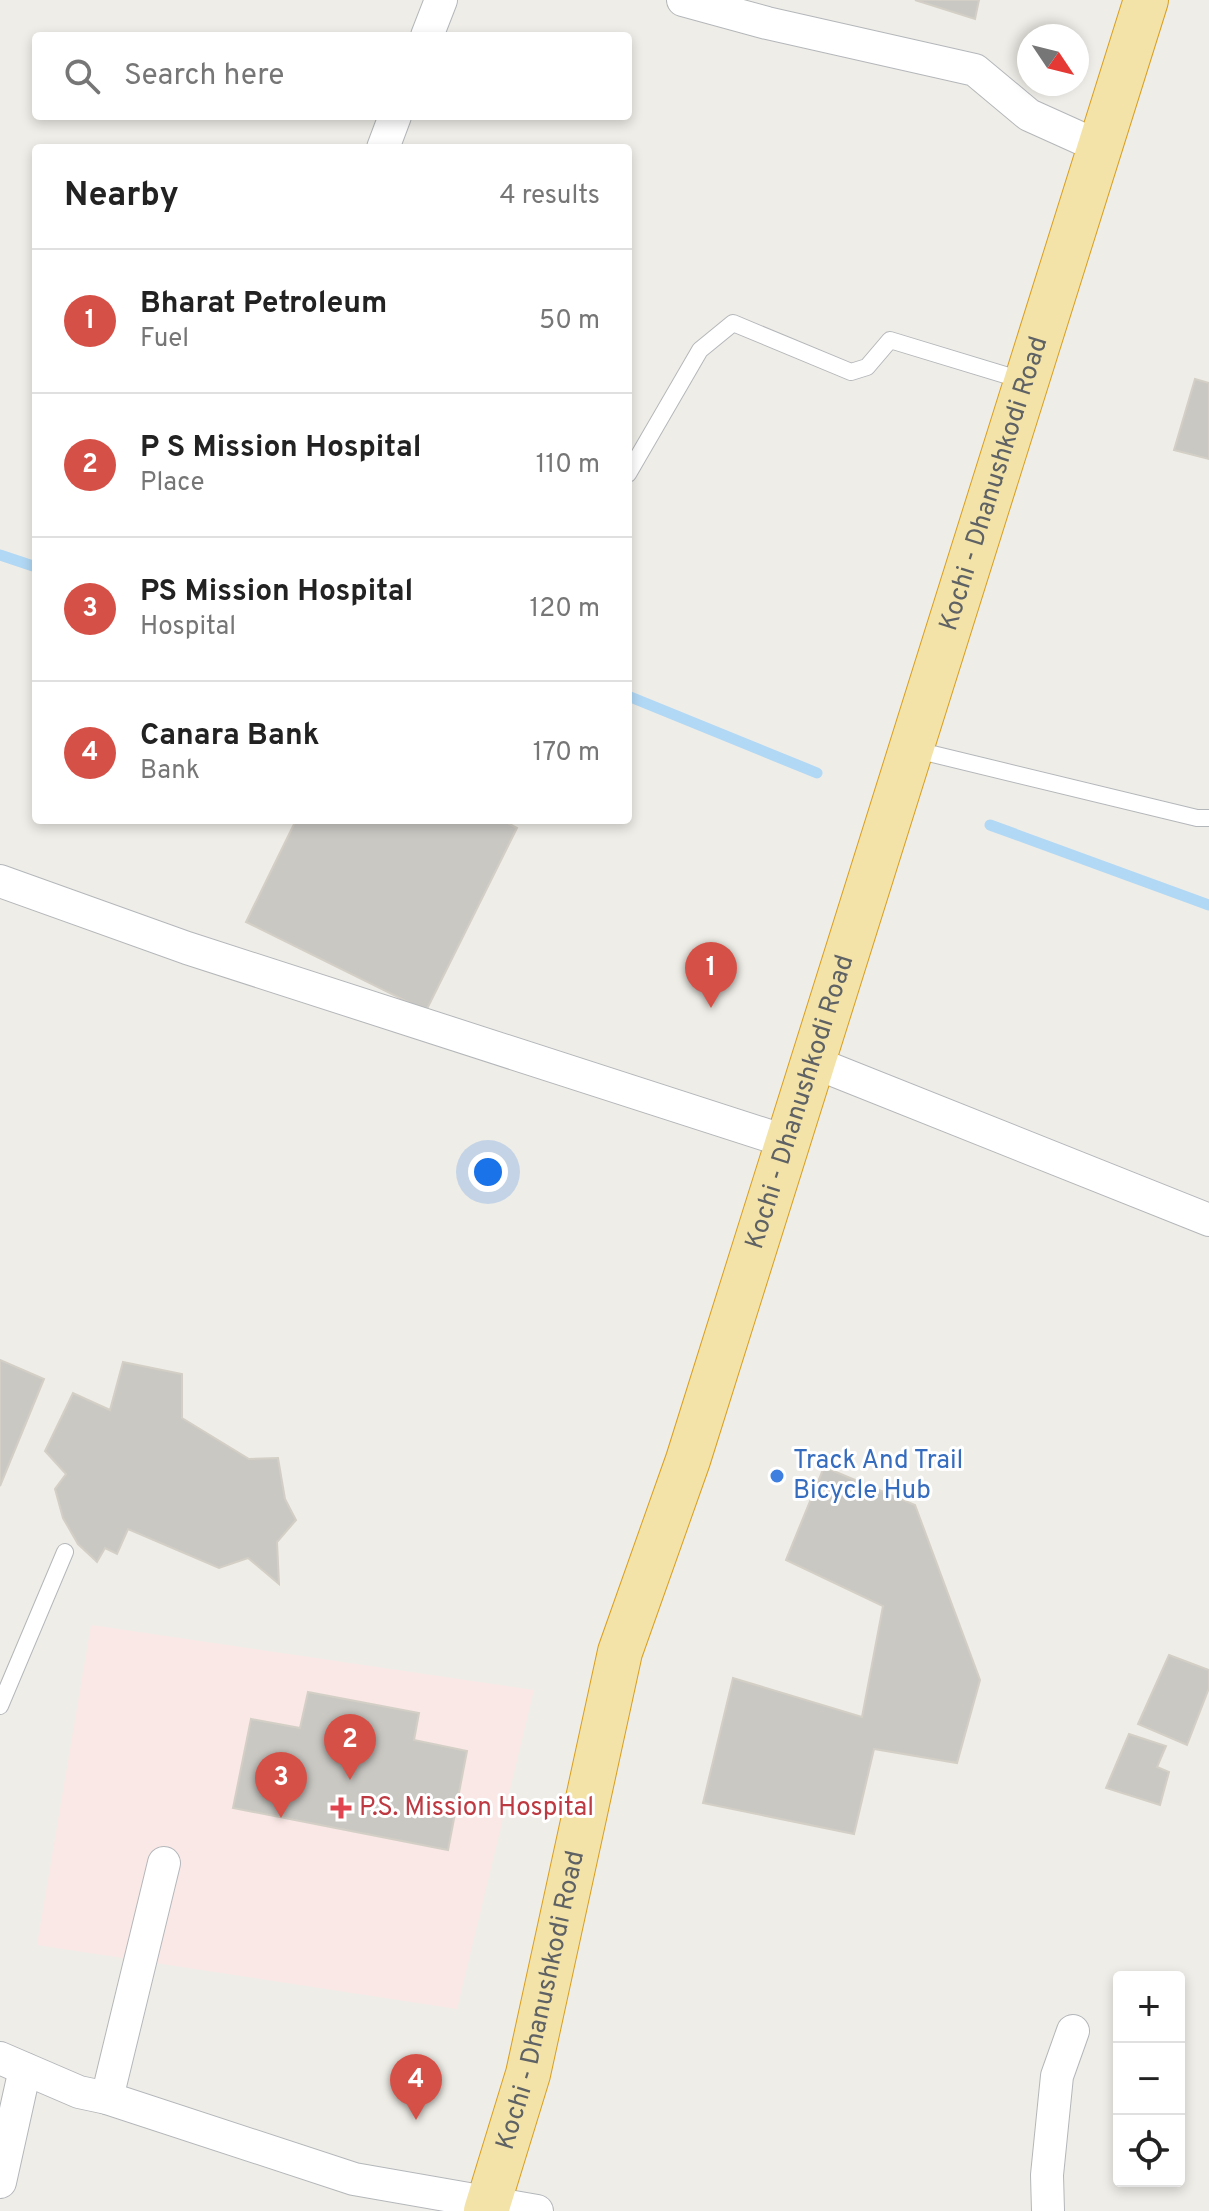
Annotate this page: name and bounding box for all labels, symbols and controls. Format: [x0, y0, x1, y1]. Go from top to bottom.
north arrow [1017, 24, 1089, 96]
search box [32, 32, 632, 120]
icon: search [60, 54, 104, 98]
text: Search here [124, 58, 284, 95]
text: Nearby [64, 175, 179, 218]
text: 4 results [499, 180, 600, 213]
text: Bharat Petroleum [140, 286, 387, 323]
text: 1 [85, 305, 95, 338]
text: 50 m [539, 305, 600, 338]
text: Fuel [140, 323, 189, 356]
street label: Kochi - Dhanushkodi Road [933, 333, 1056, 635]
text: P S Mission Hospital [140, 430, 421, 467]
text: 2 [82, 449, 98, 482]
text: 110 m [536, 449, 600, 482]
text: Place [140, 467, 204, 500]
text: PS Mission Hospital [140, 574, 413, 611]
text: 3 [82, 593, 98, 626]
text: 120 m [530, 593, 600, 626]
text: Hospital [140, 611, 236, 644]
text: Canara Bank [140, 718, 319, 755]
text: 4 [82, 737, 98, 770]
text: 170 m [533, 737, 600, 770]
text: Bank [140, 755, 200, 788]
pin: 1 [685, 942, 737, 1008]
street label: Kochi - Dhanushkodi Road [739, 951, 862, 1253]
your location [468, 1152, 508, 1192]
place label: Track And Trail Bicycle Hub [793, 1445, 963, 1508]
marker: Track And Trail Bicycle Hub [768, 1467, 786, 1485]
pin: 2 [324, 1714, 376, 1780]
pin: 3 [255, 1752, 307, 1818]
place label: P.S. Mission Hospital [359, 1792, 594, 1825]
marker: P.S. Mission Hospital [330, 1797, 352, 1819]
street label: Kochi - Dhanushkodi Road [489, 1848, 593, 2154]
map controls [1113, 1971, 1185, 2187]
button: + [1113, 1971, 1185, 2043]
button: − [1113, 2043, 1185, 2115]
pin: 4 [390, 2054, 442, 2120]
button: locate [1113, 2115, 1185, 2187]

